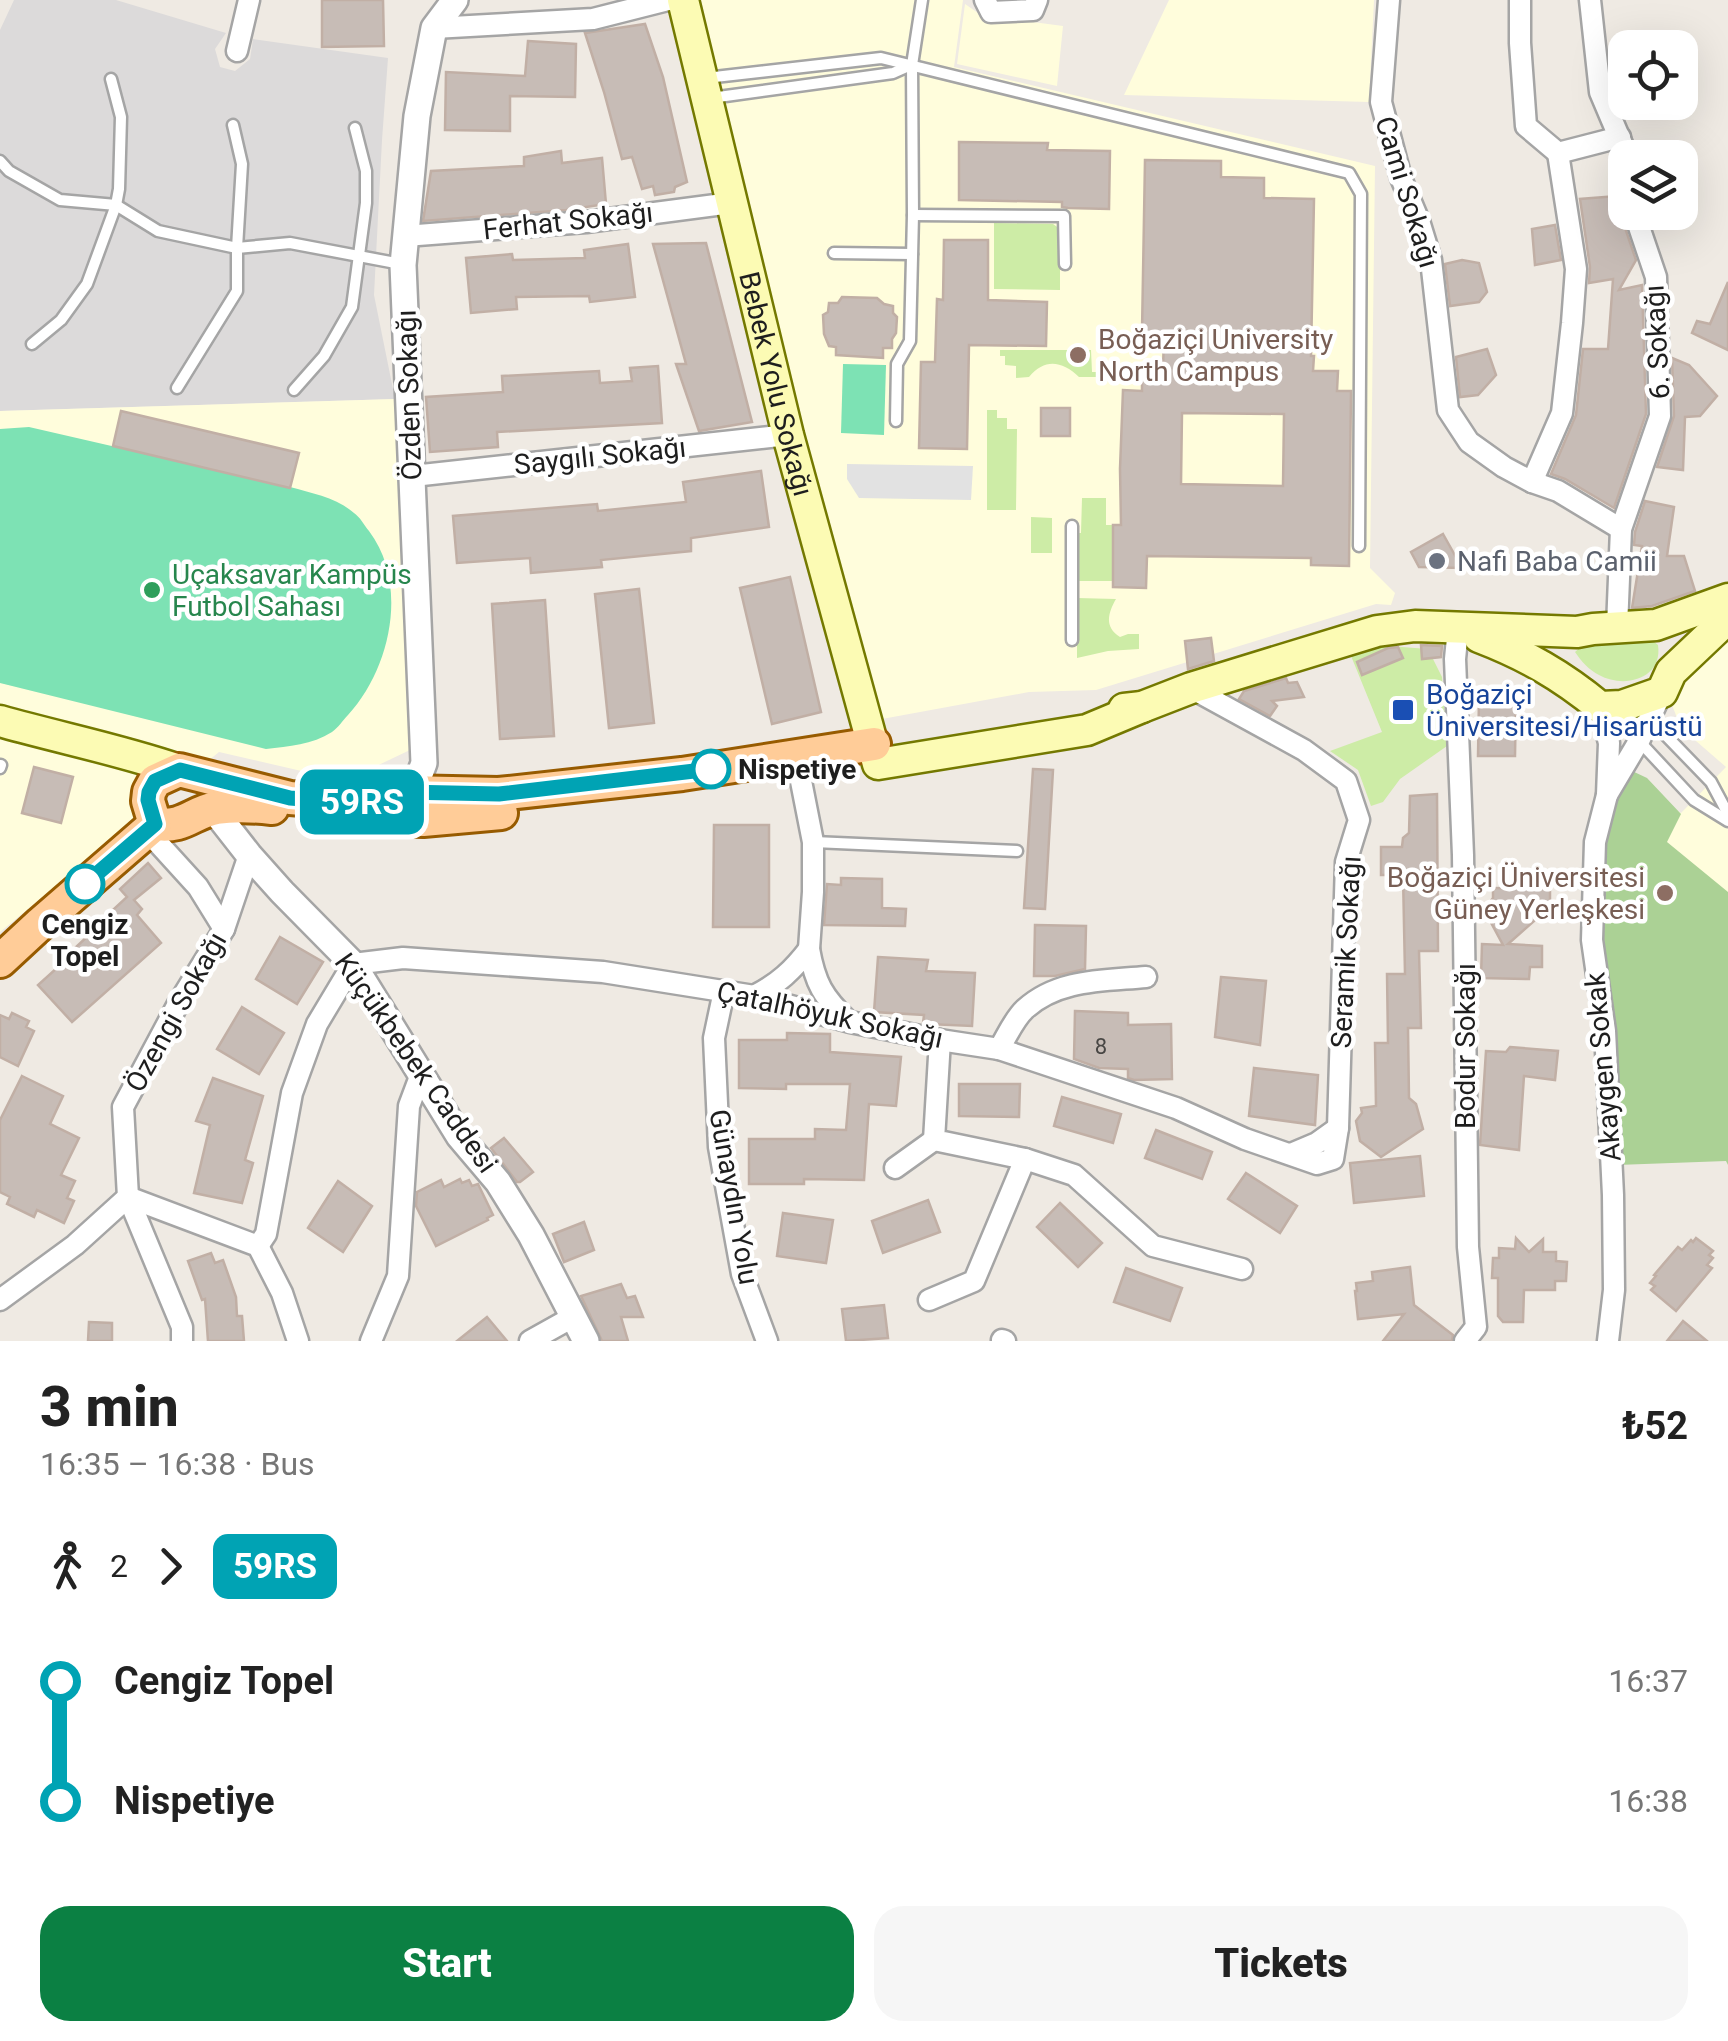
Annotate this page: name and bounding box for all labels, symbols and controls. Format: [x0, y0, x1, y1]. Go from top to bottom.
map controls [1608, 30, 1698, 230]
button: locate [1608, 30, 1698, 120]
street label: Cami Sokağı [1368, 112, 1446, 272]
button: layers [1608, 140, 1698, 230]
street label: Ferhat Sokağı [481, 196, 655, 246]
street label: Bebek Yolu Sokağı [733, 268, 820, 500]
street label: 6. Sokağı [1638, 284, 1676, 400]
street label: Özden Sokağı [390, 309, 428, 481]
place label: Boğaziçi University North Campus [1098, 323, 1333, 388]
marker: Boğaziçi University North Campus [1067, 344, 1089, 366]
street label: Saygılı Sokağı [512, 431, 688, 481]
place label: Nafi Baba Camii [1457, 545, 1657, 578]
marker: Nafi Baba Camii [1426, 550, 1448, 572]
place label: Uçaksavar Kampüs Futbol Sahası [172, 558, 412, 623]
marker: Uçaksavar Kampüs Futbol Sahası [141, 579, 163, 601]
place label: Boğaziçi Üniversitesi/Hisarüstü [1426, 678, 1703, 743]
marker: Boğaziçi Üniversitesi/Hisarüstü [1390, 697, 1416, 723]
marker: Nispetiye [692, 750, 730, 788]
place label: Nispetiye [738, 753, 856, 786]
line badge: 59RS [292, 770, 432, 834]
text: 59RS [320, 782, 404, 823]
street label: Seramik Sokağı [1324, 855, 1368, 1049]
place label: Boğaziçi Üniversitesi Güney Yerleşkesi [1387, 861, 1645, 926]
marker: Cengiz Topel [66, 865, 104, 903]
marker: Boğaziçi Üniversitesi Güney Yerleşkesi [1654, 882, 1676, 904]
place label: Cengiz Topel [42, 908, 128, 973]
street label: Özengi Sokağı [119, 926, 233, 1098]
street label: Küçükbebek Caddesi [328, 947, 504, 1179]
street label: Bodur Sokağı [1449, 963, 1482, 1129]
street label: Akaygen Sokak [1578, 970, 1628, 1163]
street label: Çatalhöyuk Sokağı [714, 975, 946, 1055]
house number: 8 [1095, 1034, 1107, 1059]
street label: Günaydın Yolu [702, 1107, 766, 1287]
text: 3 min [40, 1375, 179, 1439]
text: ₺52 [1622, 1404, 1688, 1448]
text: 16:35 – 16:38 · Bus [40, 1445, 315, 1483]
icon: walk [40, 1539, 95, 1594]
icon: forward [143, 1539, 198, 1594]
text: 59RS [233, 1546, 317, 1587]
text: 2 [110, 1547, 128, 1585]
text: Cengiz Topel [114, 1659, 334, 1703]
text: 16:37 [1608, 1662, 1688, 1700]
text: Nispetiye [114, 1779, 275, 1823]
text: 16:38 [1608, 1782, 1688, 1820]
button: Start [40, 1906, 854, 2021]
button: Tickets [874, 1906, 1688, 2021]

